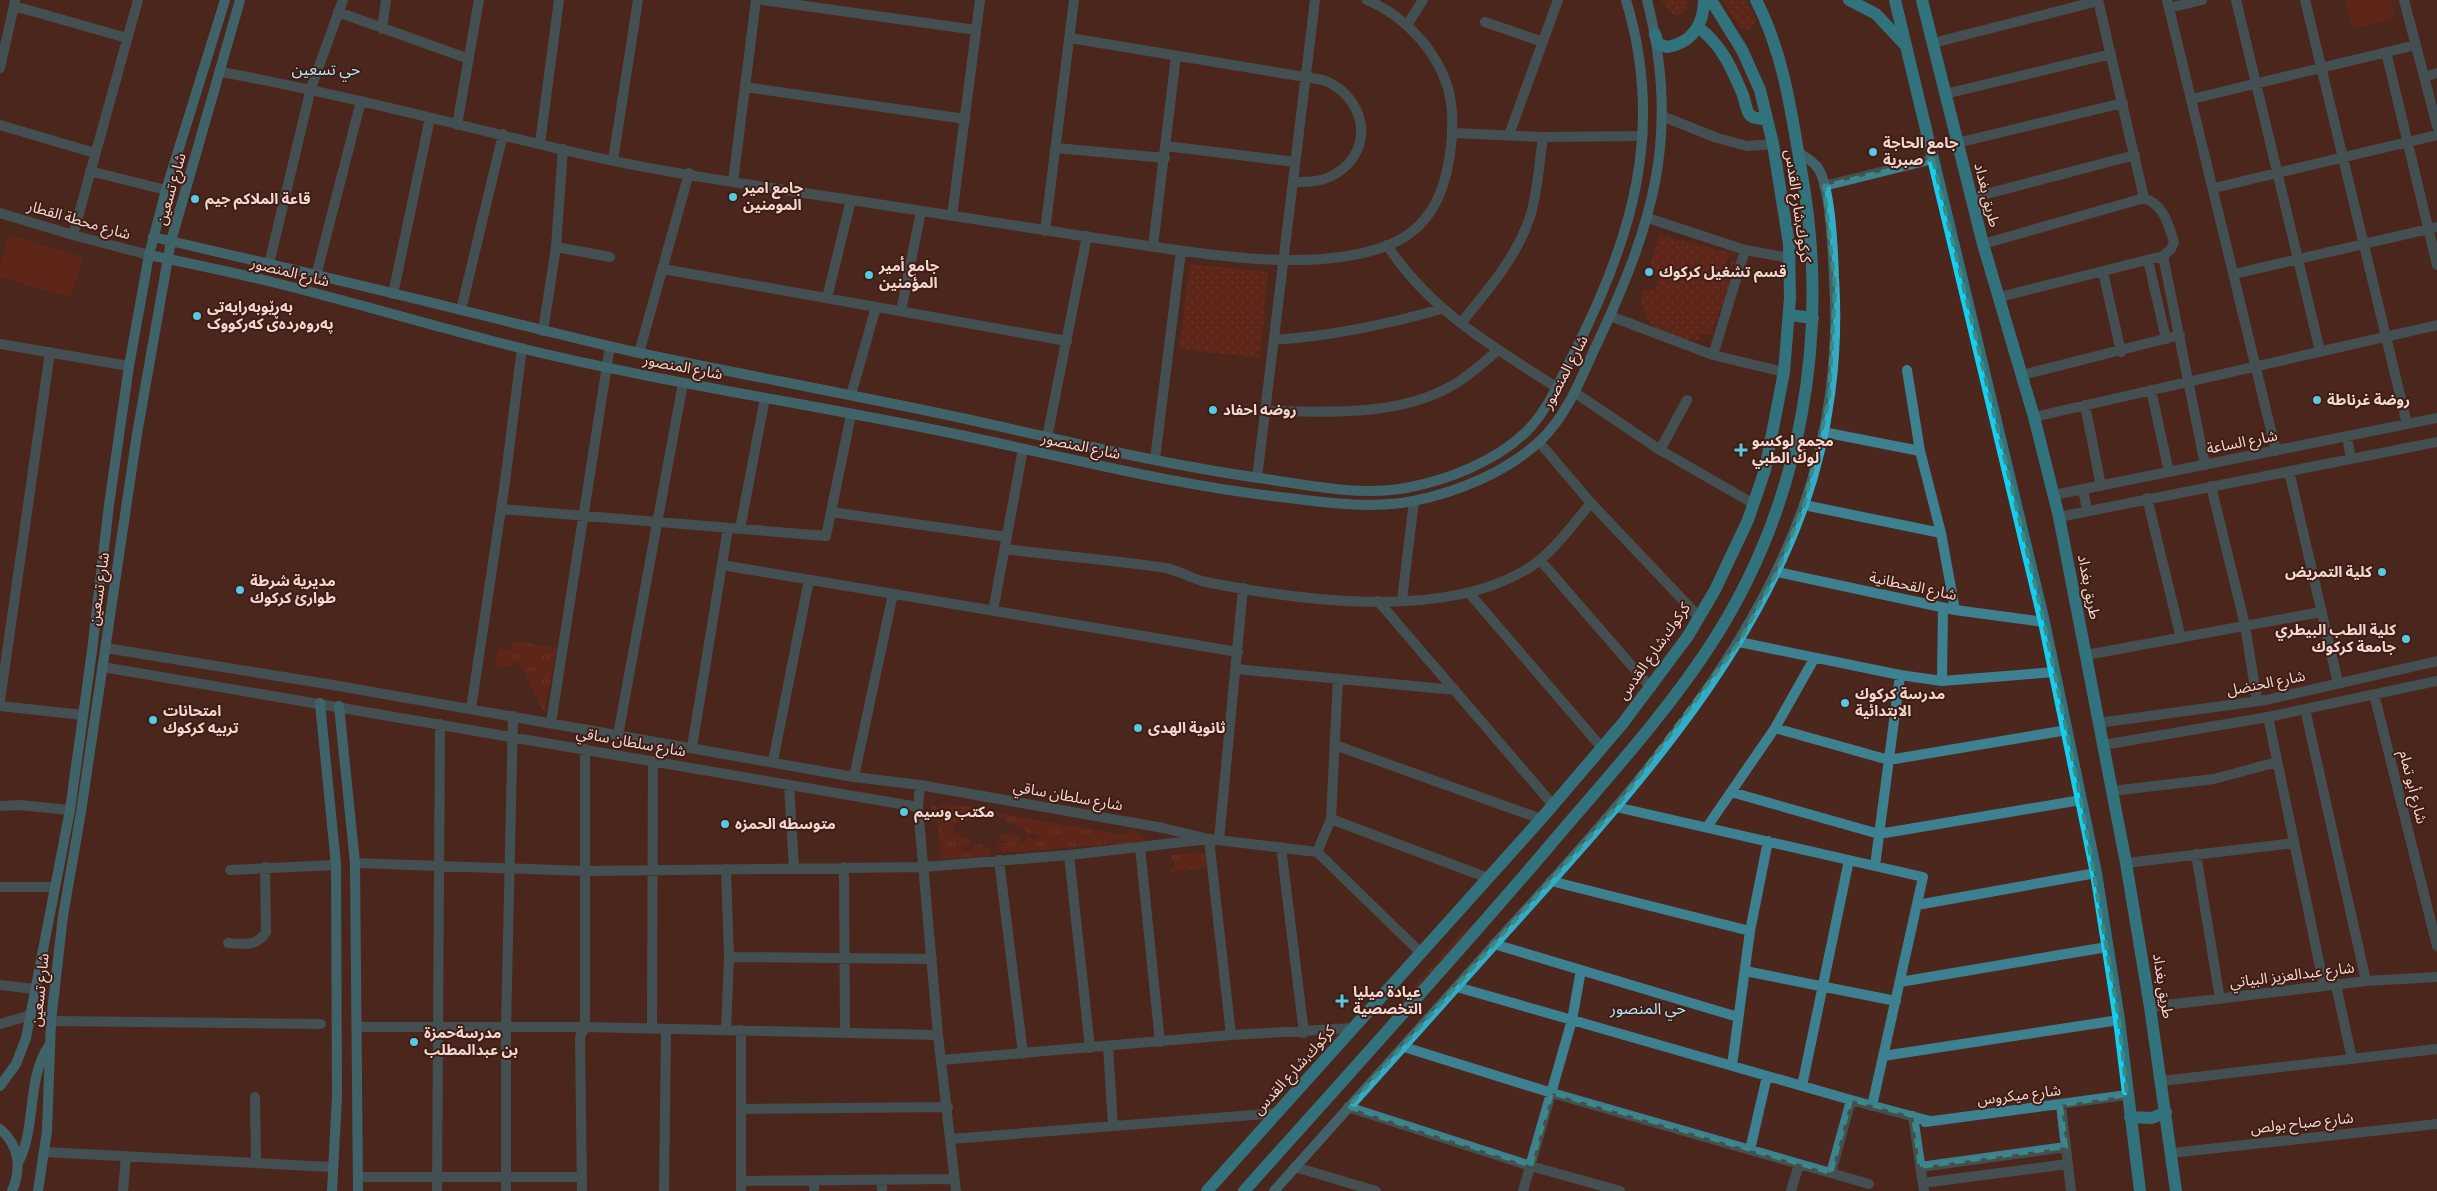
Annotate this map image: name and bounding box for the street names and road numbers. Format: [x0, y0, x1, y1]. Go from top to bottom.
street label: كركوك,شارع القدس [1778, 148, 1816, 265]
street label: شارع تسعين [151, 150, 193, 228]
street label: طريق بغداد [1969, 161, 2005, 229]
street label: شارع محطة القطار [24, 195, 133, 246]
street label: شارع المنصور [247, 252, 332, 293]
street label: شارع المنصور [1537, 332, 1595, 414]
street label: شارع المنصور [640, 349, 725, 387]
street label: شارع الساعة [2205, 425, 2280, 461]
street label: شارع المنصور [1038, 428, 1123, 466]
street label: شارع تسعين [84, 551, 116, 627]
street label: طريق بغداد [2073, 553, 2105, 621]
street label: شارع القحطانية [1867, 567, 1959, 607]
street label: كركوك,شارع القدس [1613, 598, 1697, 705]
street label: شارع الحنضل [2225, 666, 2308, 702]
street label: شارع سلطان ساقي [574, 723, 688, 763]
street label: شارع أبو تمام [2392, 748, 2432, 827]
street label: شارع سلطان ساقي [1011, 777, 1125, 817]
street label: شارع تسعين [26, 952, 56, 1028]
street label: طريق بغداد [2148, 952, 2178, 1020]
street label: شارع عبدالعزيز البياتي [2228, 957, 2356, 995]
street label: كركوك,شارع القدس [1248, 1020, 1342, 1120]
street label: شارع ميكروس [1976, 1080, 2063, 1112]
street label: شارع صباح بولص [2249, 1108, 2355, 1140]

